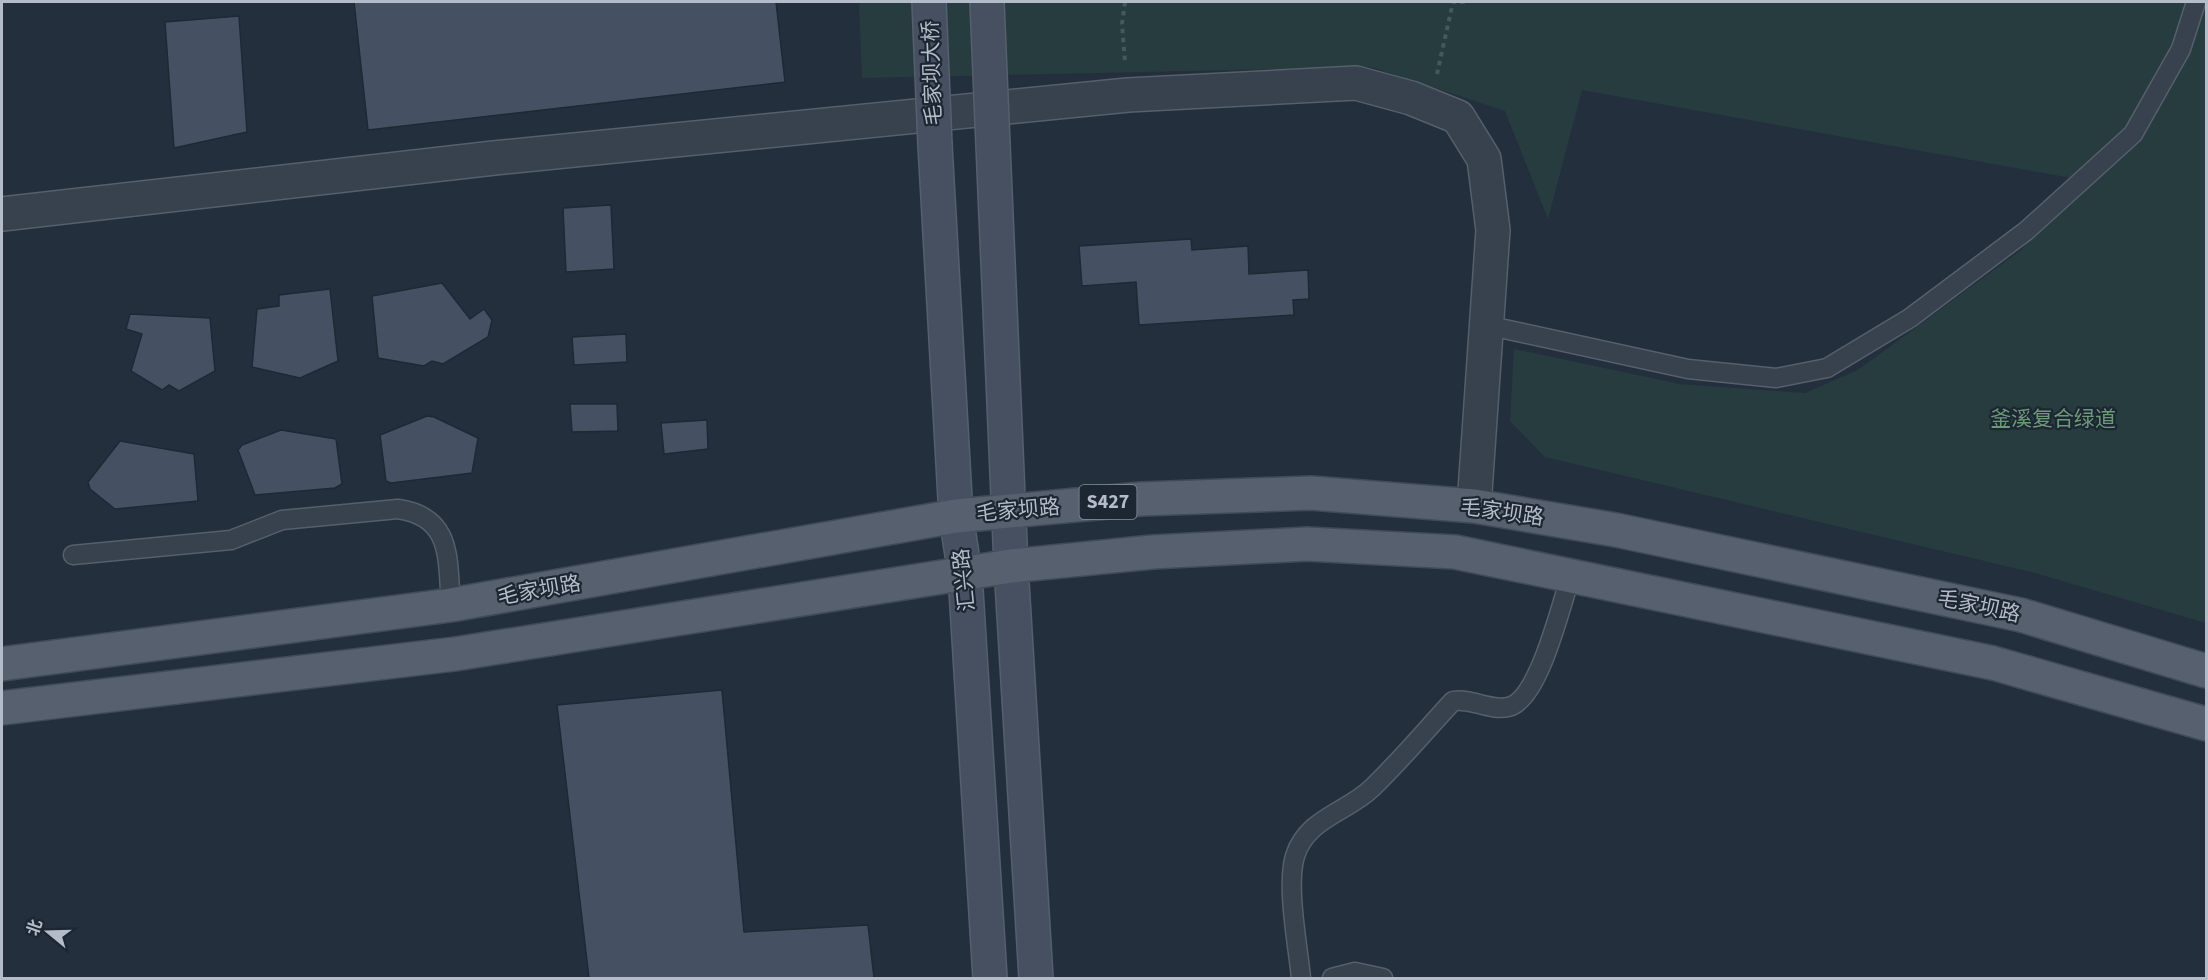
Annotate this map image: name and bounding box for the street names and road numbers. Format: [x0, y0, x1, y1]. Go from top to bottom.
street label: 毛家坝大桥 [915, 20, 949, 126]
road number: S427 [1080, 485, 1136, 519]
street label: 毛家坝路 [975, 491, 1061, 529]
street label: 毛家坝路 [1458, 491, 1546, 533]
street label: 汇兴路 [946, 547, 982, 613]
street label: 毛家坝路 [495, 568, 583, 612]
street label: 毛家坝路 [1935, 583, 2023, 629]

